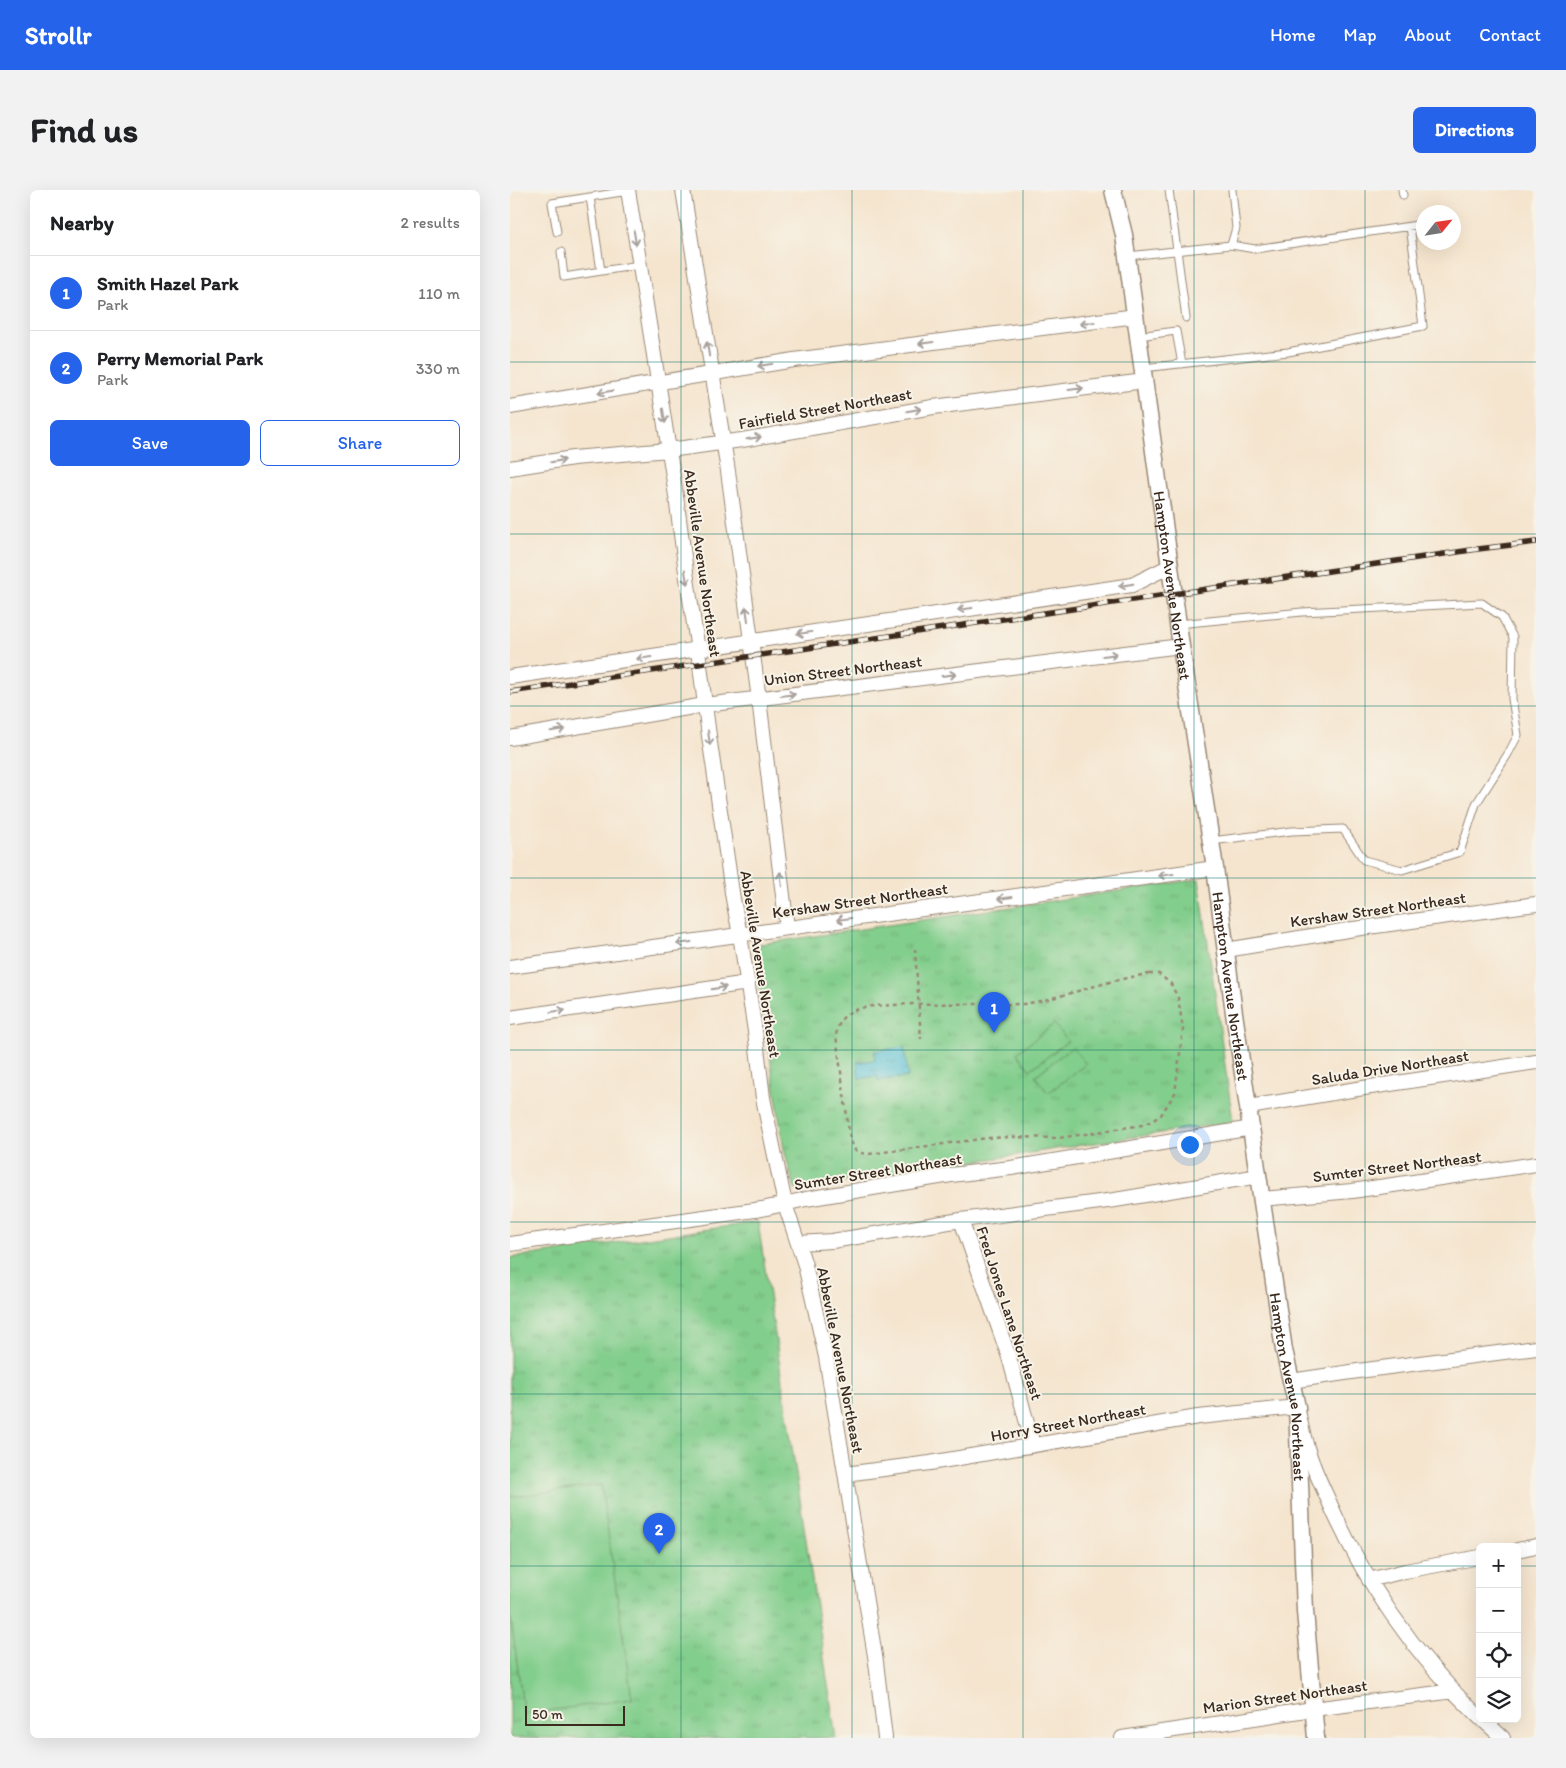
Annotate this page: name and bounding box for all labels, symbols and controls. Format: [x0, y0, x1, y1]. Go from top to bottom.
text: Strollr [25, 21, 91, 50]
text: Home [1270, 24, 1316, 46]
text: Map [1344, 24, 1377, 46]
text: About [1405, 24, 1451, 46]
text: Contact [1479, 24, 1541, 46]
button: Directions [1413, 107, 1536, 153]
text: Find us [30, 109, 138, 151]
north arrow [1416, 205, 1461, 250]
text: Nearby [50, 210, 114, 235]
text: 2 results [400, 213, 460, 232]
one-way arrow [630, 230, 640, 246]
text: Smith Hazel Park [97, 272, 239, 295]
text: 1 [62, 284, 70, 303]
text: 110 m [418, 284, 460, 303]
text: Park [97, 295, 128, 314]
one-way arrow [1080, 318, 1096, 328]
one-way arrow [918, 338, 934, 348]
one-way arrow [702, 342, 712, 358]
text: Perry Memorial Park [97, 347, 263, 370]
text: 2 [62, 359, 70, 378]
text: 330 m [416, 359, 460, 378]
one-way arrow [757, 361, 773, 371]
text: Park [97, 370, 128, 389]
street label: Fairfield Street Northeast [737, 384, 913, 433]
one-way arrow [1067, 384, 1083, 394]
one-way arrow [597, 387, 613, 397]
one-way arrow [906, 405, 922, 415]
one-way arrow [659, 408, 669, 424]
button: Save [50, 420, 250, 466]
button: Share [260, 420, 460, 466]
one-way arrow [746, 432, 762, 442]
one-way arrow [550, 455, 566, 465]
street label: Abbeville Avenue Northeast [680, 468, 725, 658]
street label: Hampton Avenue Northeast [1150, 490, 1195, 681]
one-way arrow [682, 568, 692, 584]
one-way arrow [1118, 581, 1134, 591]
one-way arrow [957, 604, 973, 614]
one-way arrow [742, 606, 752, 622]
one-way arrow [797, 628, 813, 638]
one-way arrow [1102, 650, 1118, 660]
street label: Union Street Northeast [763, 651, 923, 690]
one-way arrow [636, 653, 652, 663]
one-way arrow [941, 670, 957, 680]
one-way arrow [780, 690, 796, 700]
one-way arrow [550, 724, 566, 734]
one-way arrow [704, 729, 714, 745]
street label: Abbeville Avenue Northeast [736, 869, 785, 1059]
one-way arrow [1159, 870, 1175, 880]
one-way arrow [776, 872, 786, 888]
street label: Kershaw Street Northeast [771, 879, 949, 922]
street label: Kershaw Street Northeast [1289, 888, 1467, 931]
street label: Hampton Avenue Northeast [1208, 890, 1253, 1082]
one-way arrow [998, 893, 1014, 903]
one-way arrow [837, 915, 853, 925]
one-way arrow [676, 938, 692, 948]
one-way arrow [711, 982, 727, 992]
pin: 1 [978, 992, 1010, 1033]
one-way arrow [550, 1006, 566, 1016]
street label: Saluda Drive Northeast [1310, 1046, 1470, 1089]
your location [1177, 1132, 1203, 1158]
street label: Sumter Street Northeast [1312, 1147, 1482, 1186]
street label: Sumter Street Northeast [793, 1149, 963, 1194]
street label: Fred Jones Lane Northeast [972, 1224, 1047, 1402]
street label: Abbeville Avenue Northeast [813, 1265, 868, 1455]
street label: Hampton Avenue Northeast [1266, 1291, 1309, 1481]
street label: Horry Street Northeast [989, 1399, 1147, 1445]
pin: 2 [643, 1513, 675, 1554]
map controls [1476, 1543, 1521, 1723]
button: + [1476, 1543, 1521, 1588]
button: − [1476, 1588, 1521, 1633]
button: locate [1476, 1633, 1521, 1678]
street label: Marion Street Northeast [1202, 1676, 1369, 1717]
button: layers [1476, 1678, 1521, 1723]
scale bar [525, 1703, 625, 1726]
text: 50 m [532, 1706, 563, 1723]

